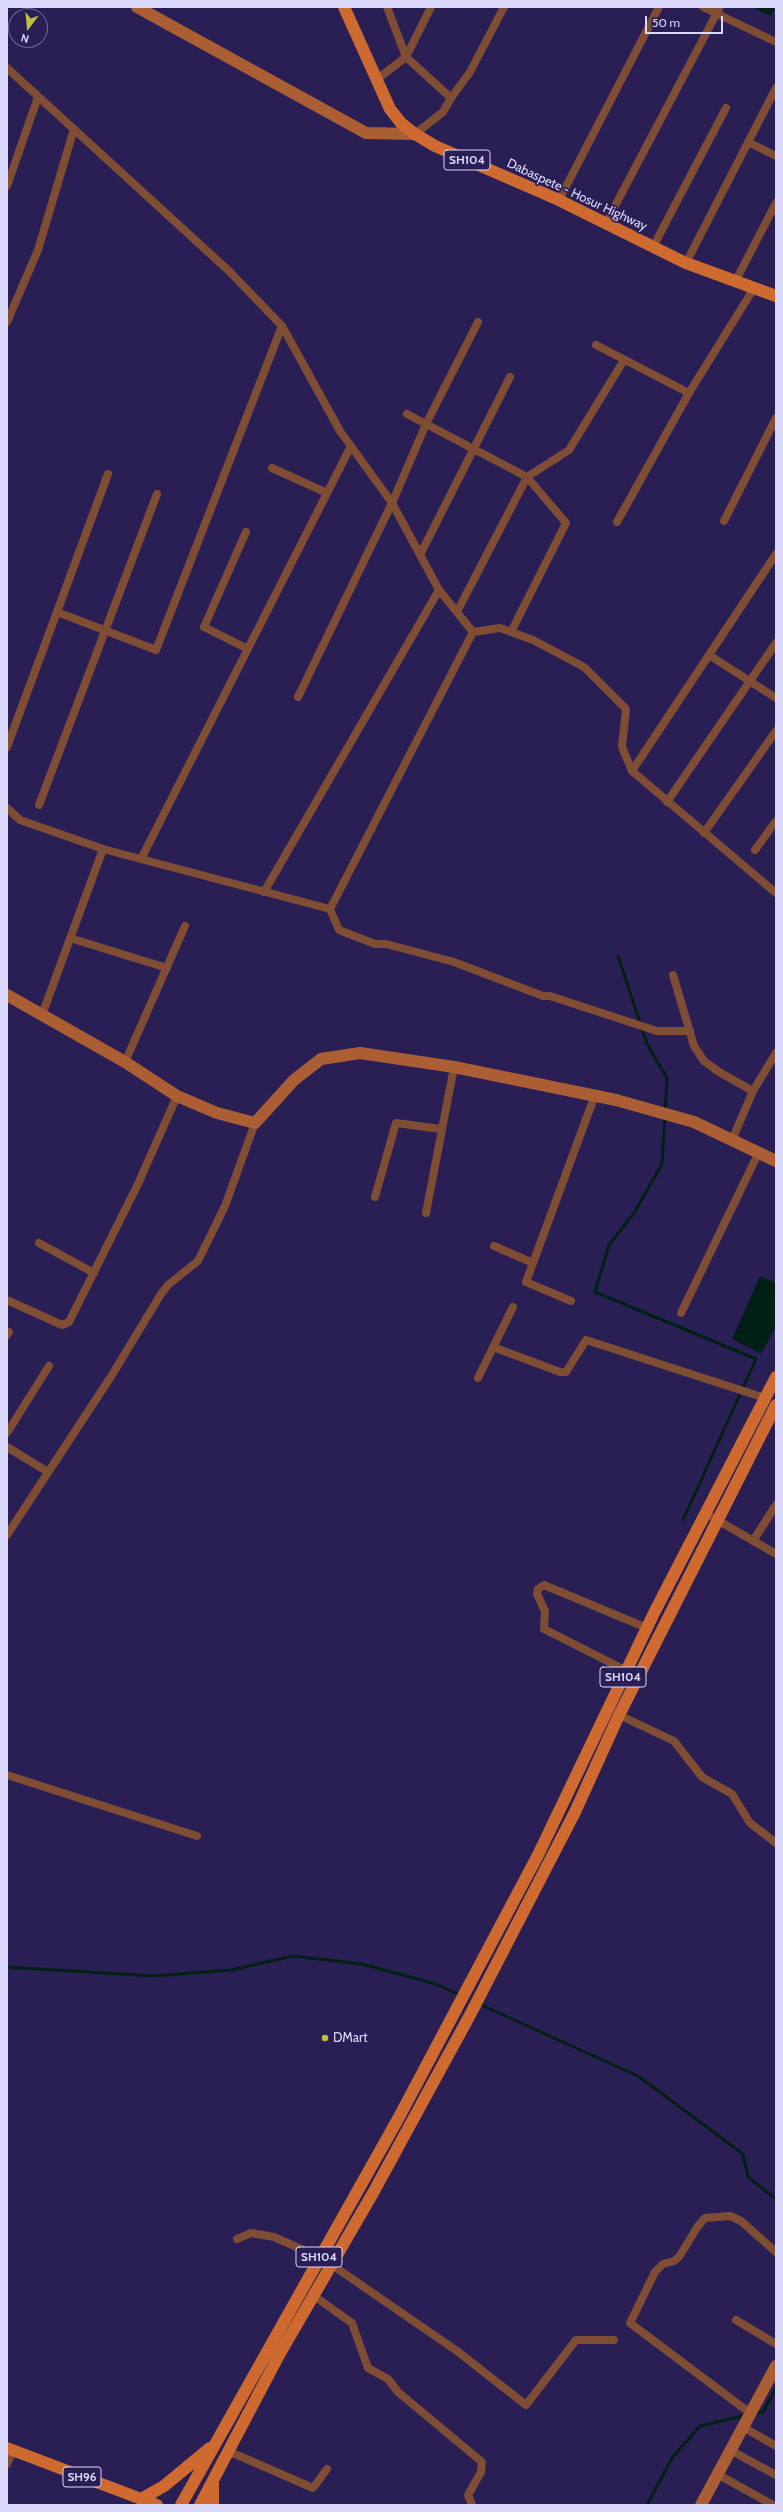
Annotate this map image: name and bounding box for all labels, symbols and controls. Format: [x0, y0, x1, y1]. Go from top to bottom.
north arrow [8, 8, 48, 48]
scale bar [647, 8, 725, 34]
text: 50 m [652, 15, 680, 30]
text: N [19, 31, 31, 46]
road number: SH104 [444, 150, 490, 170]
street label: Dabaspete - Hosur Highway [504, 156, 650, 234]
road number: SH104 [600, 1667, 646, 1687]
place label: DMart [333, 2030, 368, 2046]
marker: DMart [320, 2033, 330, 2043]
road number: SH104 [296, 2247, 342, 2267]
road number: SH96 [63, 2467, 101, 2487]

